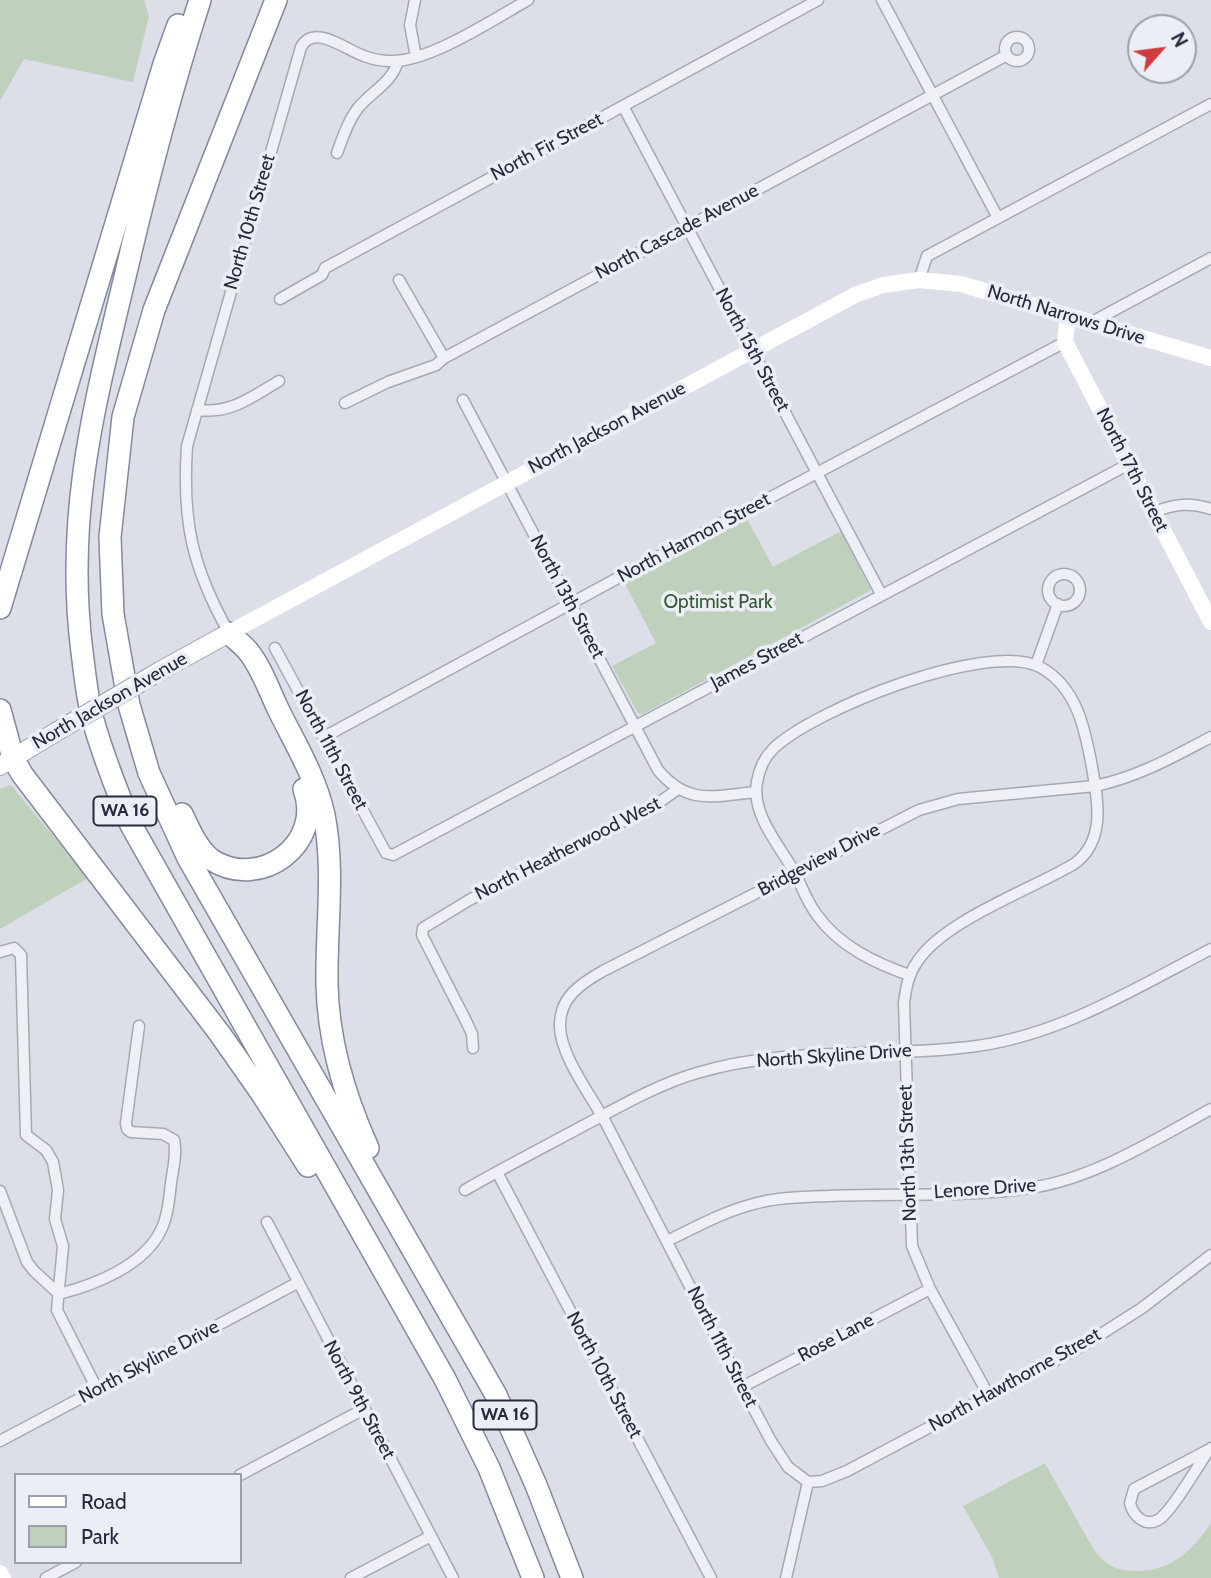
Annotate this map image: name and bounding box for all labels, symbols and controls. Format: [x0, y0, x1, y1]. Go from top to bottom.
north arrow [1127, 14, 1197, 84]
text: N [1166, 29, 1193, 51]
street label: North Fir Street [487, 108, 607, 186]
street label: North 10th Street [220, 152, 280, 292]
street label: North Cascade Avenue [591, 179, 763, 285]
street label: North Narrows Drive [984, 280, 1148, 350]
street label: North 15th Street [710, 284, 794, 416]
street label: North Jackson Avenue [524, 377, 690, 479]
street label: North 17th Street [1091, 404, 1173, 536]
street label: North Harmon Street [614, 488, 774, 588]
street label: North 13th Street [525, 531, 609, 663]
park label: Optimist Park [664, 591, 772, 613]
street label: James Street [707, 627, 807, 695]
street label: North Jackson Avenue [29, 647, 191, 755]
street label: North 11th Street [290, 686, 372, 814]
street label: North Heatherwood West [471, 792, 665, 906]
road number: WA 16 [94, 796, 156, 826]
street label: Bridgeview Drive [754, 818, 884, 902]
street label: North Skyline Drive [756, 1039, 912, 1073]
street label: North 13th Street [894, 1084, 922, 1222]
street label: Lenore Drive [933, 1174, 1037, 1204]
street label: North 11th Street [682, 1283, 762, 1411]
street label: North 10th Street [561, 1308, 647, 1442]
street label: Rose Lane [794, 1309, 878, 1367]
street label: North Skyline Drive [75, 1315, 223, 1409]
street label: North Hawthorne Street [925, 1323, 1105, 1437]
street label: North 9th Street [318, 1337, 400, 1463]
road number: WA 16 [474, 1400, 536, 1430]
legend [14, 1473, 242, 1564]
text: Road [81, 1489, 127, 1514]
text: Park [81, 1524, 119, 1549]

